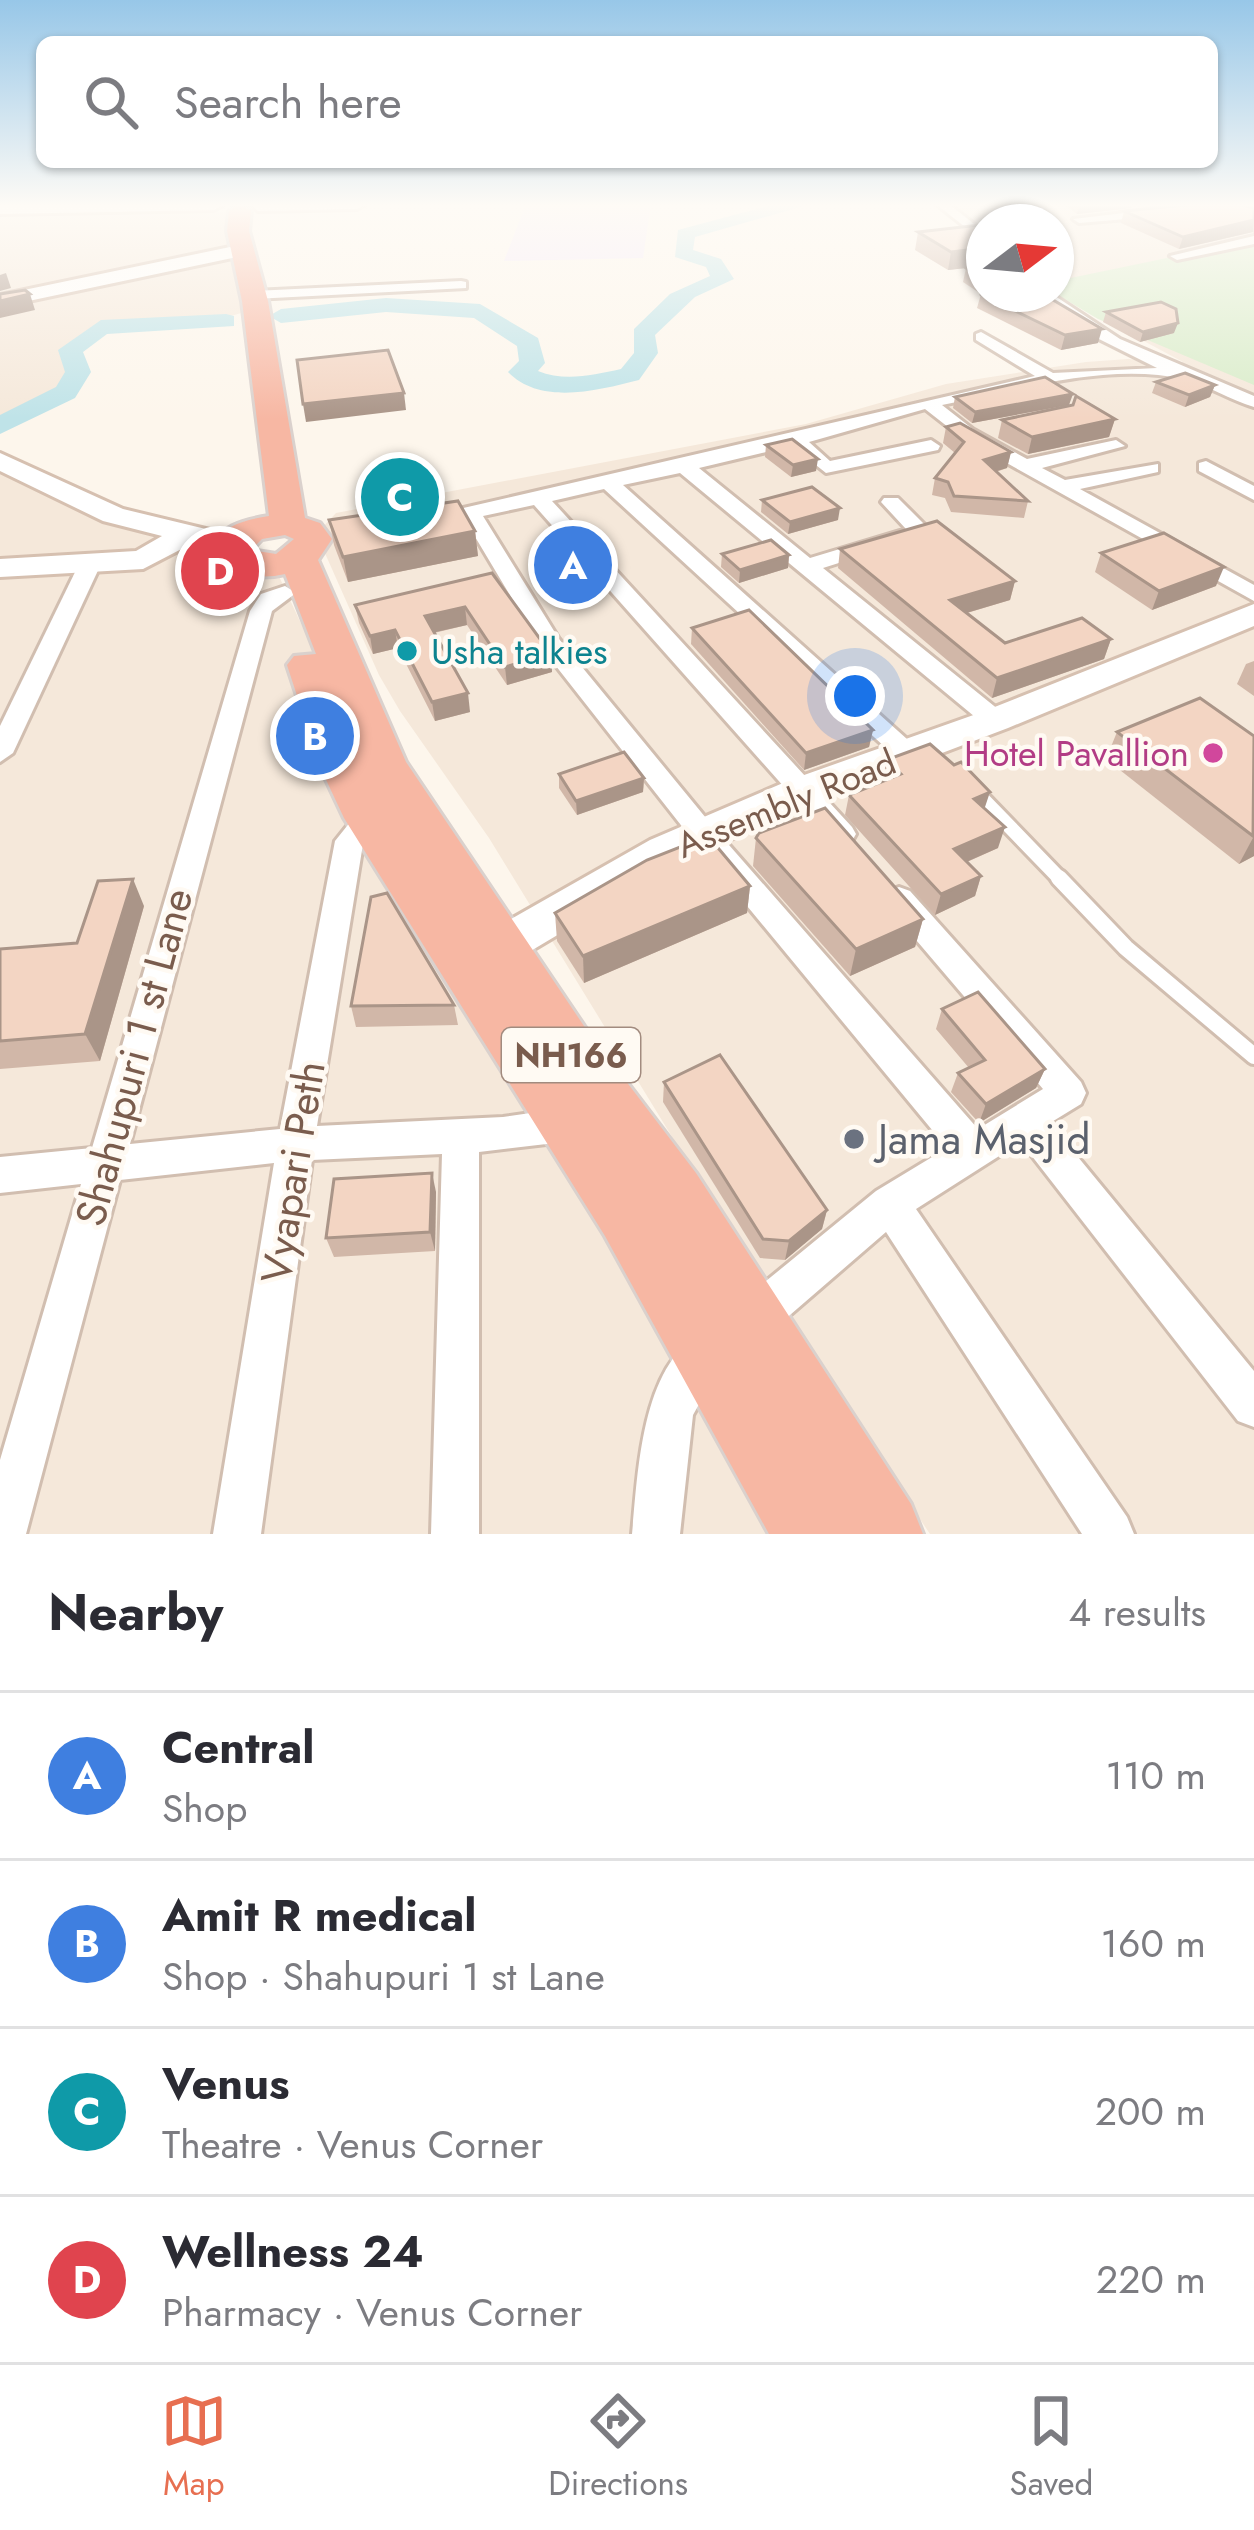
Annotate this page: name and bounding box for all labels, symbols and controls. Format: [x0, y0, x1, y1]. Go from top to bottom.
search box [36, 36, 1218, 168]
icon: search [78, 69, 144, 135]
text: Search here [174, 70, 402, 135]
north arrow [966, 204, 1074, 312]
pin: C [361, 452, 439, 542]
pin: A [534, 520, 612, 610]
pin: D [181, 526, 259, 616]
place label: Usha talkies [431, 625, 608, 677]
marker: Usha talkies [394, 638, 420, 664]
your location [825, 666, 885, 726]
pin: B [276, 691, 354, 781]
place label: Hotel Pavallion [964, 727, 1189, 779]
street label: Assembly Road [668, 735, 904, 871]
marker: Hotel Pavallion [1200, 740, 1226, 766]
street label: Shahupuri 1 st Lane [60, 881, 208, 1233]
road number: NH166 [502, 1028, 640, 1082]
street label: Vyapari Peth [245, 1057, 341, 1287]
place label: Jama Masjid [873, 1109, 1090, 1170]
marker: Jama Masjid [841, 1126, 867, 1152]
text: Nearby [48, 1575, 223, 1649]
text: 4 results [1068, 1584, 1206, 1641]
text: Central [162, 1715, 314, 1780]
text: A [73, 1747, 101, 1804]
text: 110 m [1105, 1747, 1206, 1804]
text: Shop [162, 1780, 247, 1837]
text: Amit R medical [162, 1883, 476, 1948]
text: B [74, 1915, 100, 1972]
text: 160 m [1100, 1915, 1206, 1972]
text: Shop · Shahupuri 1 st Lane [162, 1948, 605, 2005]
text: Venus [162, 2051, 290, 2116]
text: C [73, 2083, 101, 2140]
text: 200 m [1095, 2083, 1206, 2140]
text: Theatre · Venus Corner [162, 2116, 543, 2173]
text: Wellness 24 [162, 2219, 424, 2284]
text: D [73, 2251, 101, 2308]
text: 220 m [1096, 2251, 1206, 2308]
text: Pharmacy · Venus Corner [162, 2284, 582, 2341]
tab: Map [161, 2388, 227, 2507]
tab: Directions [548, 2388, 688, 2507]
tab: Saved [1010, 2388, 1093, 2507]

